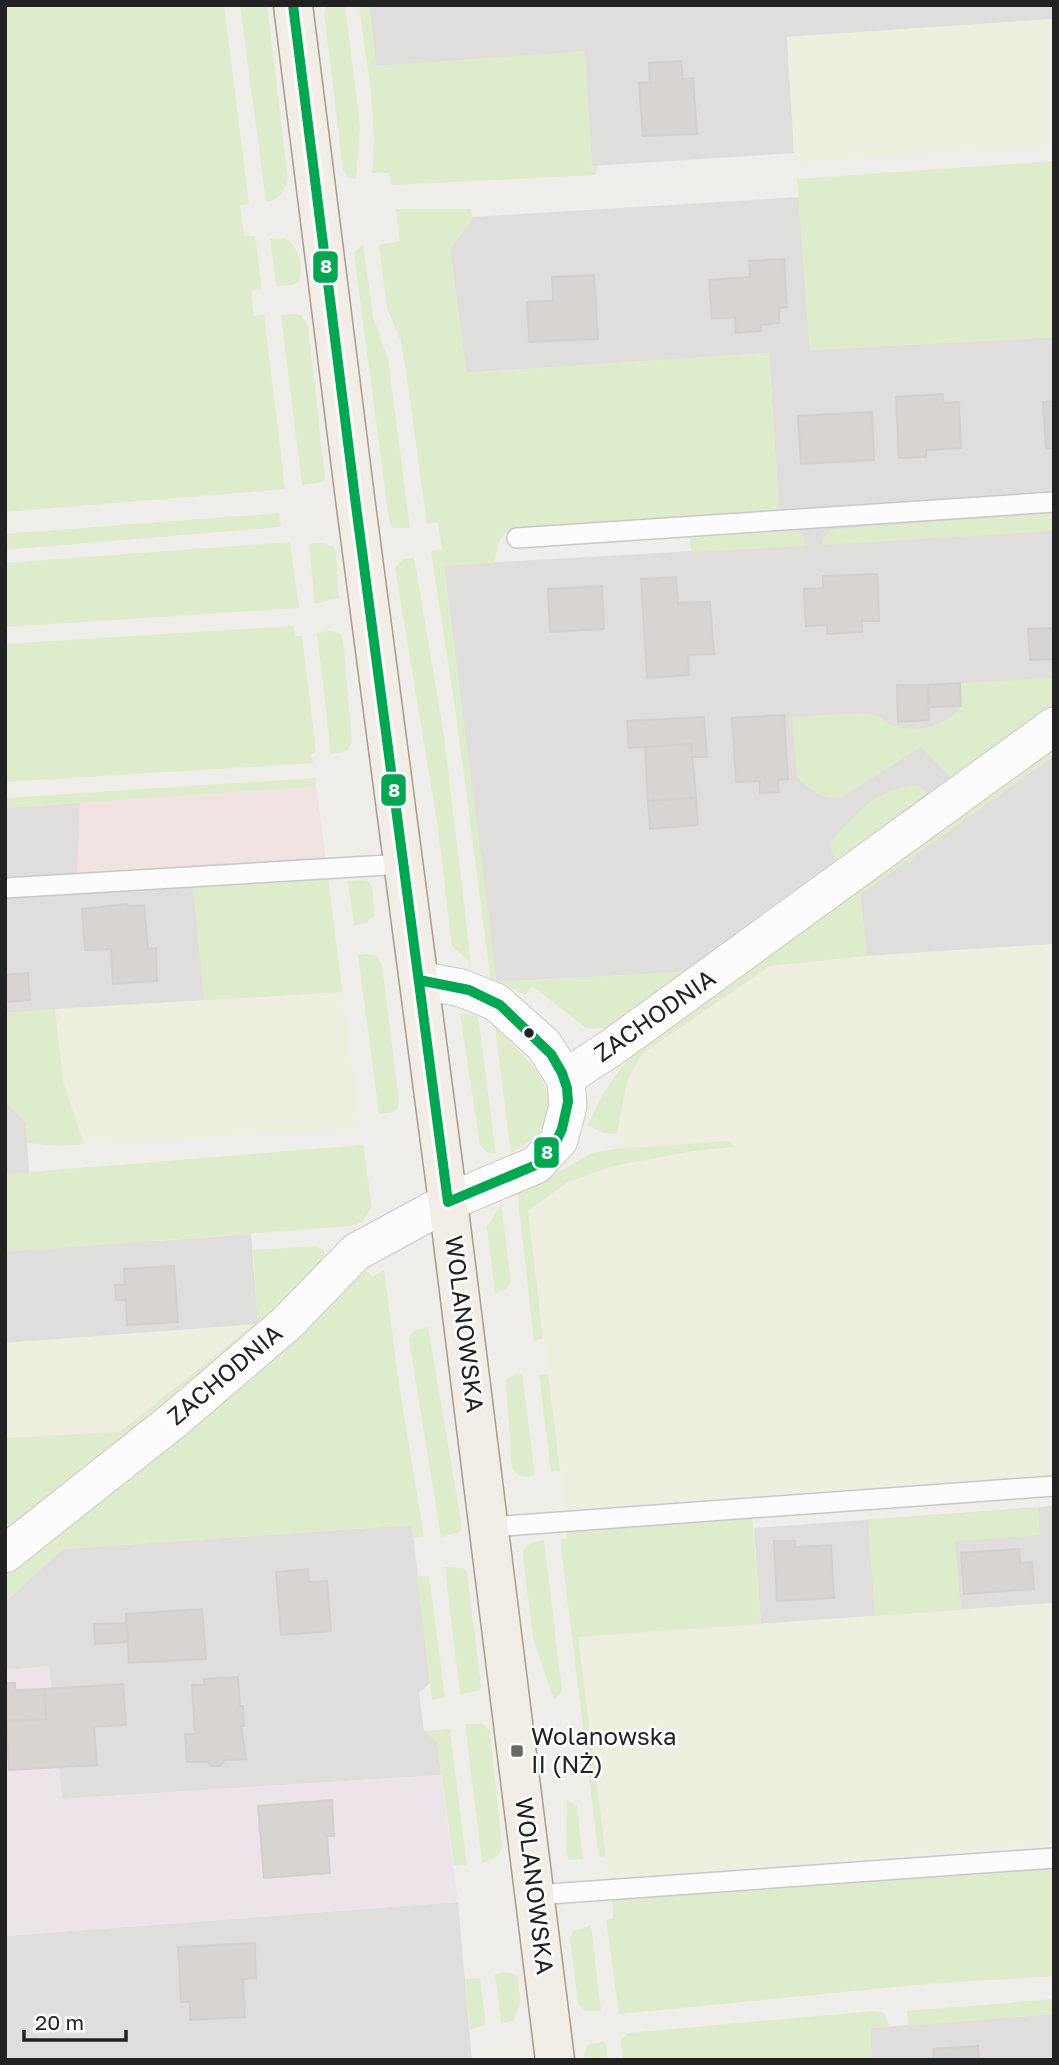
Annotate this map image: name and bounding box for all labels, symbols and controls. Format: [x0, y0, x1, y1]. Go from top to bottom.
line badge: 8 [312, 250, 339, 284]
text: 8 [320, 254, 332, 277]
line badge: 8 [380, 773, 407, 807]
text: 8 [388, 778, 400, 801]
street label: ZACHODNIA [588, 962, 720, 1067]
unlabelled marker [522, 1026, 536, 1040]
line badge: 8 [533, 1136, 560, 1169]
text: 8 [541, 1140, 553, 1163]
street label: WOLANOWSKA [440, 1234, 491, 1414]
street label: ZACHODNIA [161, 1317, 287, 1430]
place label: Wolanowska II (NŻ) [531, 1721, 677, 1778]
marker: Wolanowska II (NŻ) [509, 1743, 525, 1759]
street label: WOLANOWSKA [510, 1796, 561, 1976]
scale bar [24, 1998, 126, 2042]
text: 20 m [35, 2009, 84, 2035]

